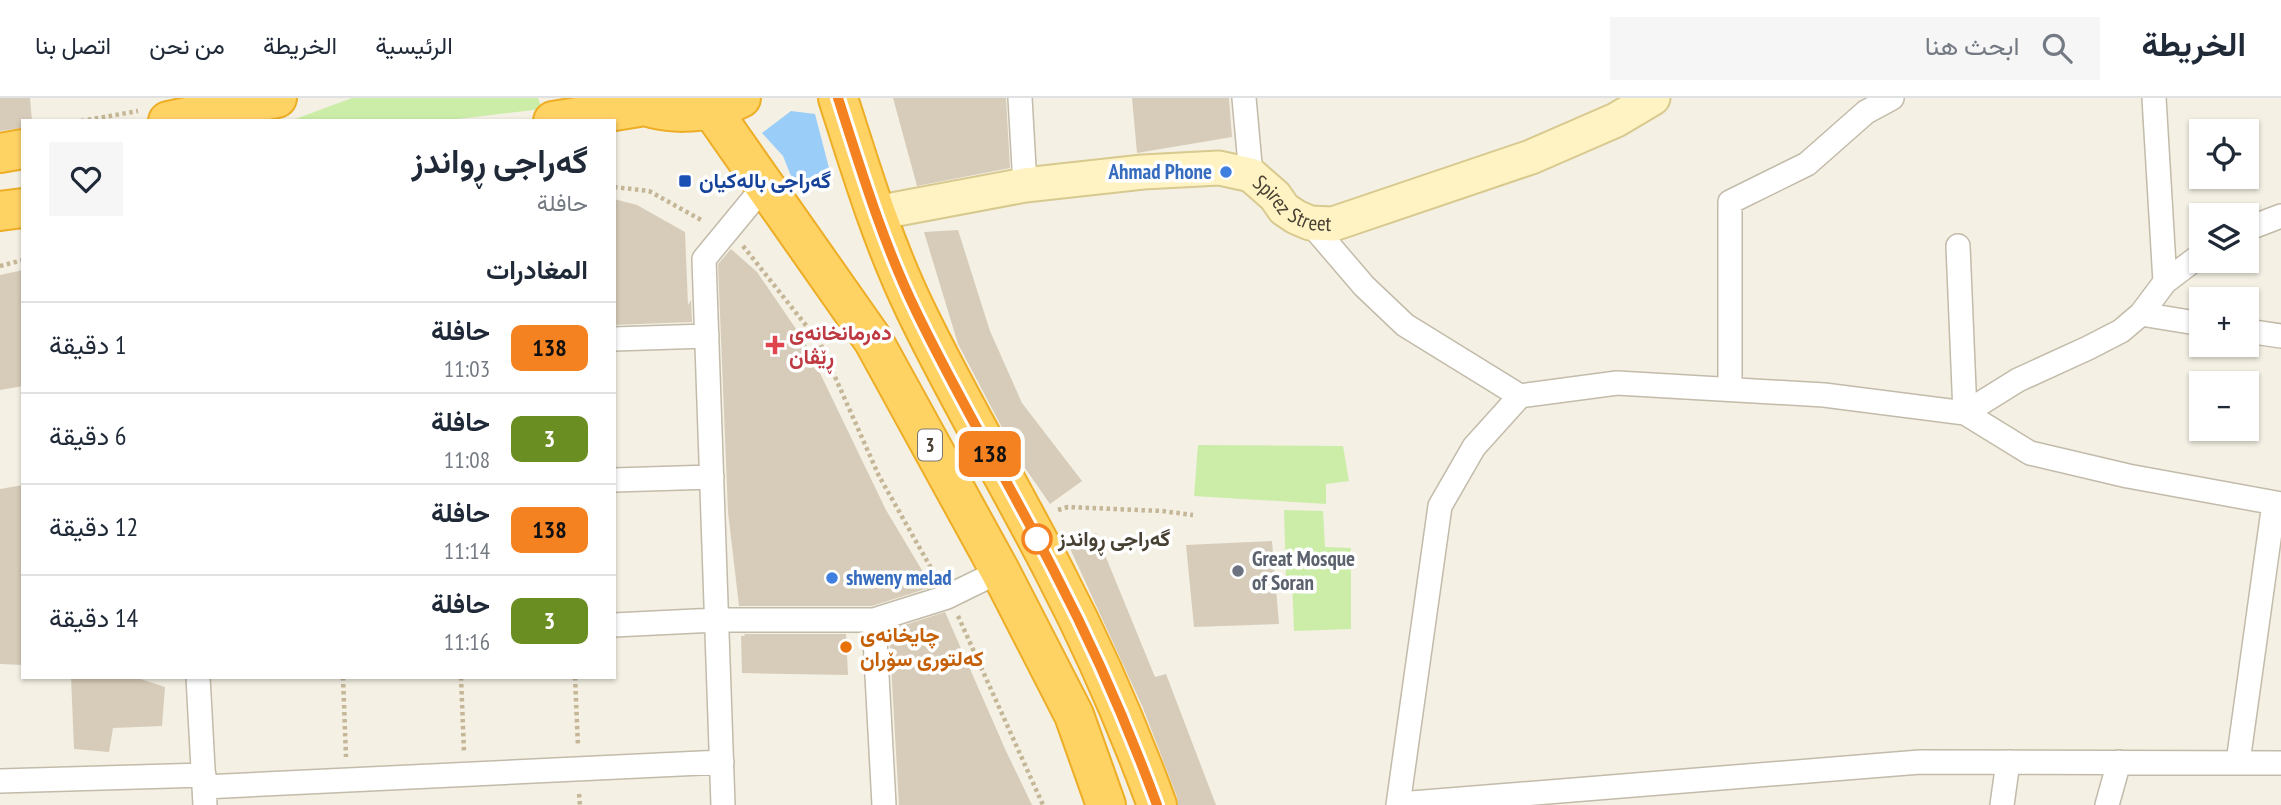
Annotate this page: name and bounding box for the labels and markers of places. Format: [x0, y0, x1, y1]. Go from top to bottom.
place label: Ahmad Phone [1108, 158, 1212, 185]
marker: Ahmad Phone [1218, 164, 1234, 180]
place label: گەراجی بالەکیان [699, 167, 831, 194]
marker: گەراجی بالەکیان [677, 173, 693, 189]
place label: دەرمانخانەی ڕێڤان [789, 319, 892, 374]
marker: دەرمانخانەی ڕێڤان [767, 337, 783, 353]
marker: گەراجی ڕواندز [1022, 524, 1052, 554]
place label: گەراجی ڕواندز [1057, 525, 1170, 556]
place label: Great Mosque of Soran [1252, 545, 1355, 596]
marker: Great Mosque of Soran [1230, 563, 1246, 579]
place label: shweny melad [846, 564, 952, 591]
marker: shweny melad [824, 570, 840, 586]
place label: چایخانەی کەلتوری سۆران [860, 621, 984, 672]
marker: چایخانەی کەلتوری سۆران [838, 639, 854, 655]

